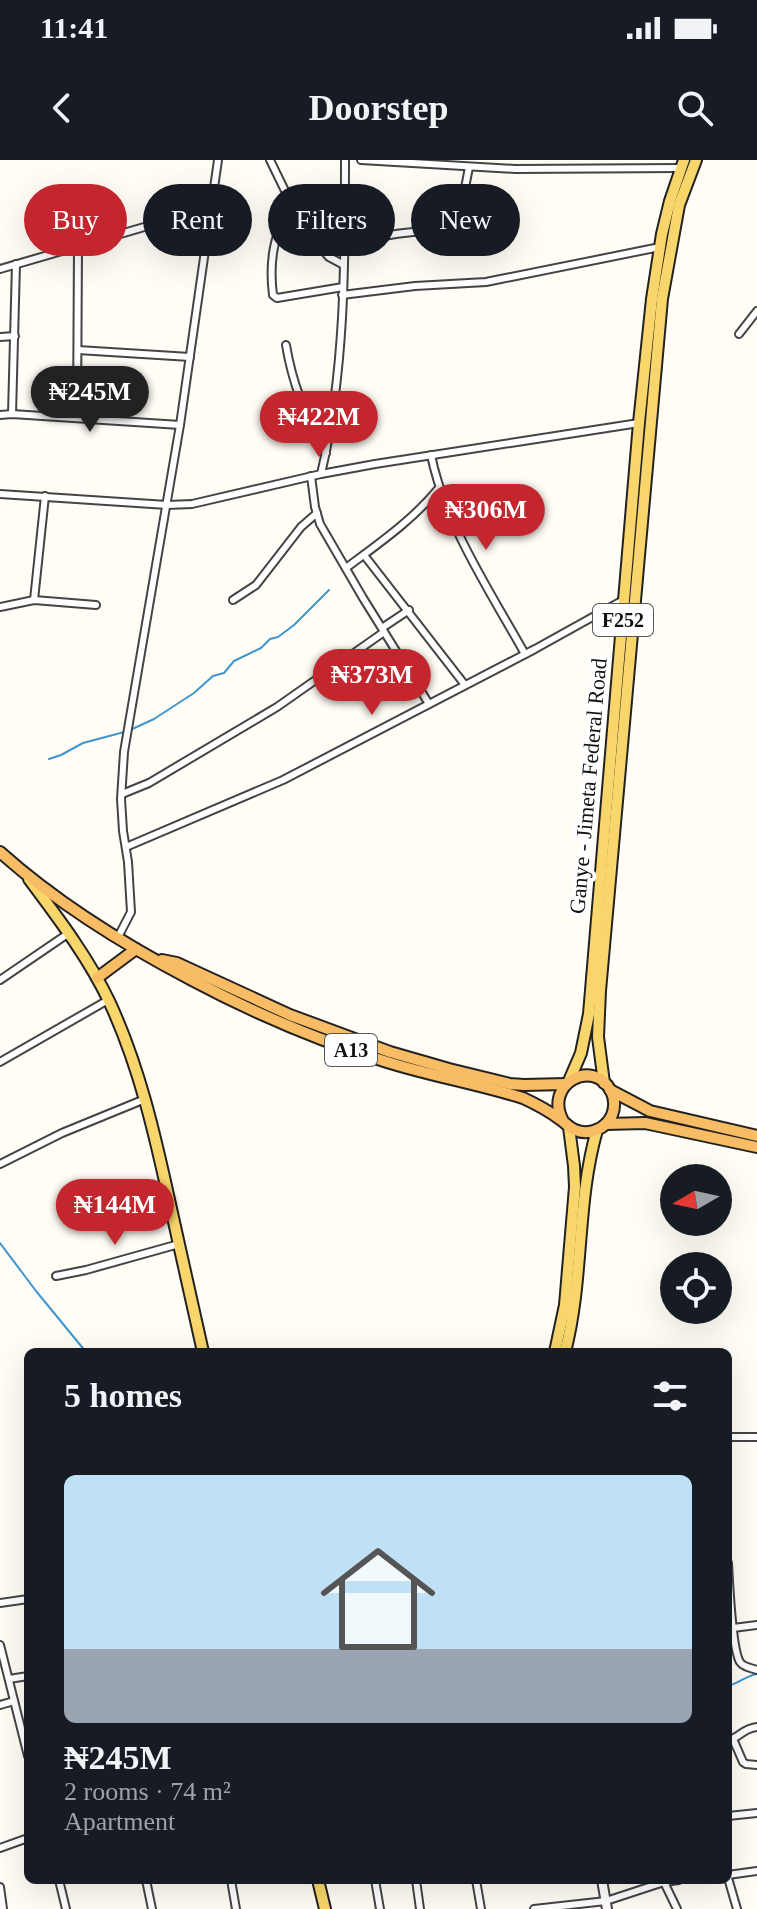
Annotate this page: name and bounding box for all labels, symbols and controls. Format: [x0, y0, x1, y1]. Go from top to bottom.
text: 11:41 [40, 11, 108, 44]
icon: back [40, 86, 84, 130]
icon: search [673, 86, 717, 130]
text: Doorstep [309, 88, 448, 128]
chip: Buy [24, 184, 127, 256]
chip: Rent [143, 184, 252, 256]
chip: Filters [268, 184, 395, 256]
chip: New [411, 184, 520, 256]
pin: ₦245M [34, 366, 146, 434]
text: ₦245M [49, 377, 131, 406]
pin: ₦422M [263, 391, 375, 459]
text: ₦422M [278, 402, 360, 431]
pin: ₦306M [430, 484, 542, 552]
text: ₦306M [445, 495, 527, 524]
road number: F252 [593, 604, 653, 636]
pin: ₦373M [316, 649, 428, 717]
street label: Ganye - Jimeta Federal Road [564, 657, 612, 915]
text: ₦373M [331, 660, 413, 689]
road number: A13 [325, 1034, 377, 1066]
north arrow [660, 1164, 732, 1236]
map controls [660, 1164, 732, 1324]
pin: ₦144M [59, 1179, 171, 1247]
text: ₦144M [74, 1190, 156, 1219]
button: locate [660, 1252, 732, 1324]
icon: filters [648, 1374, 692, 1418]
text: 5 homes [64, 1377, 182, 1414]
icon: home [306, 1527, 450, 1671]
text: ₦245M [64, 1739, 172, 1776]
text: 2 rooms · 74 m² [64, 1777, 231, 1806]
text: Apartment [64, 1807, 175, 1836]

